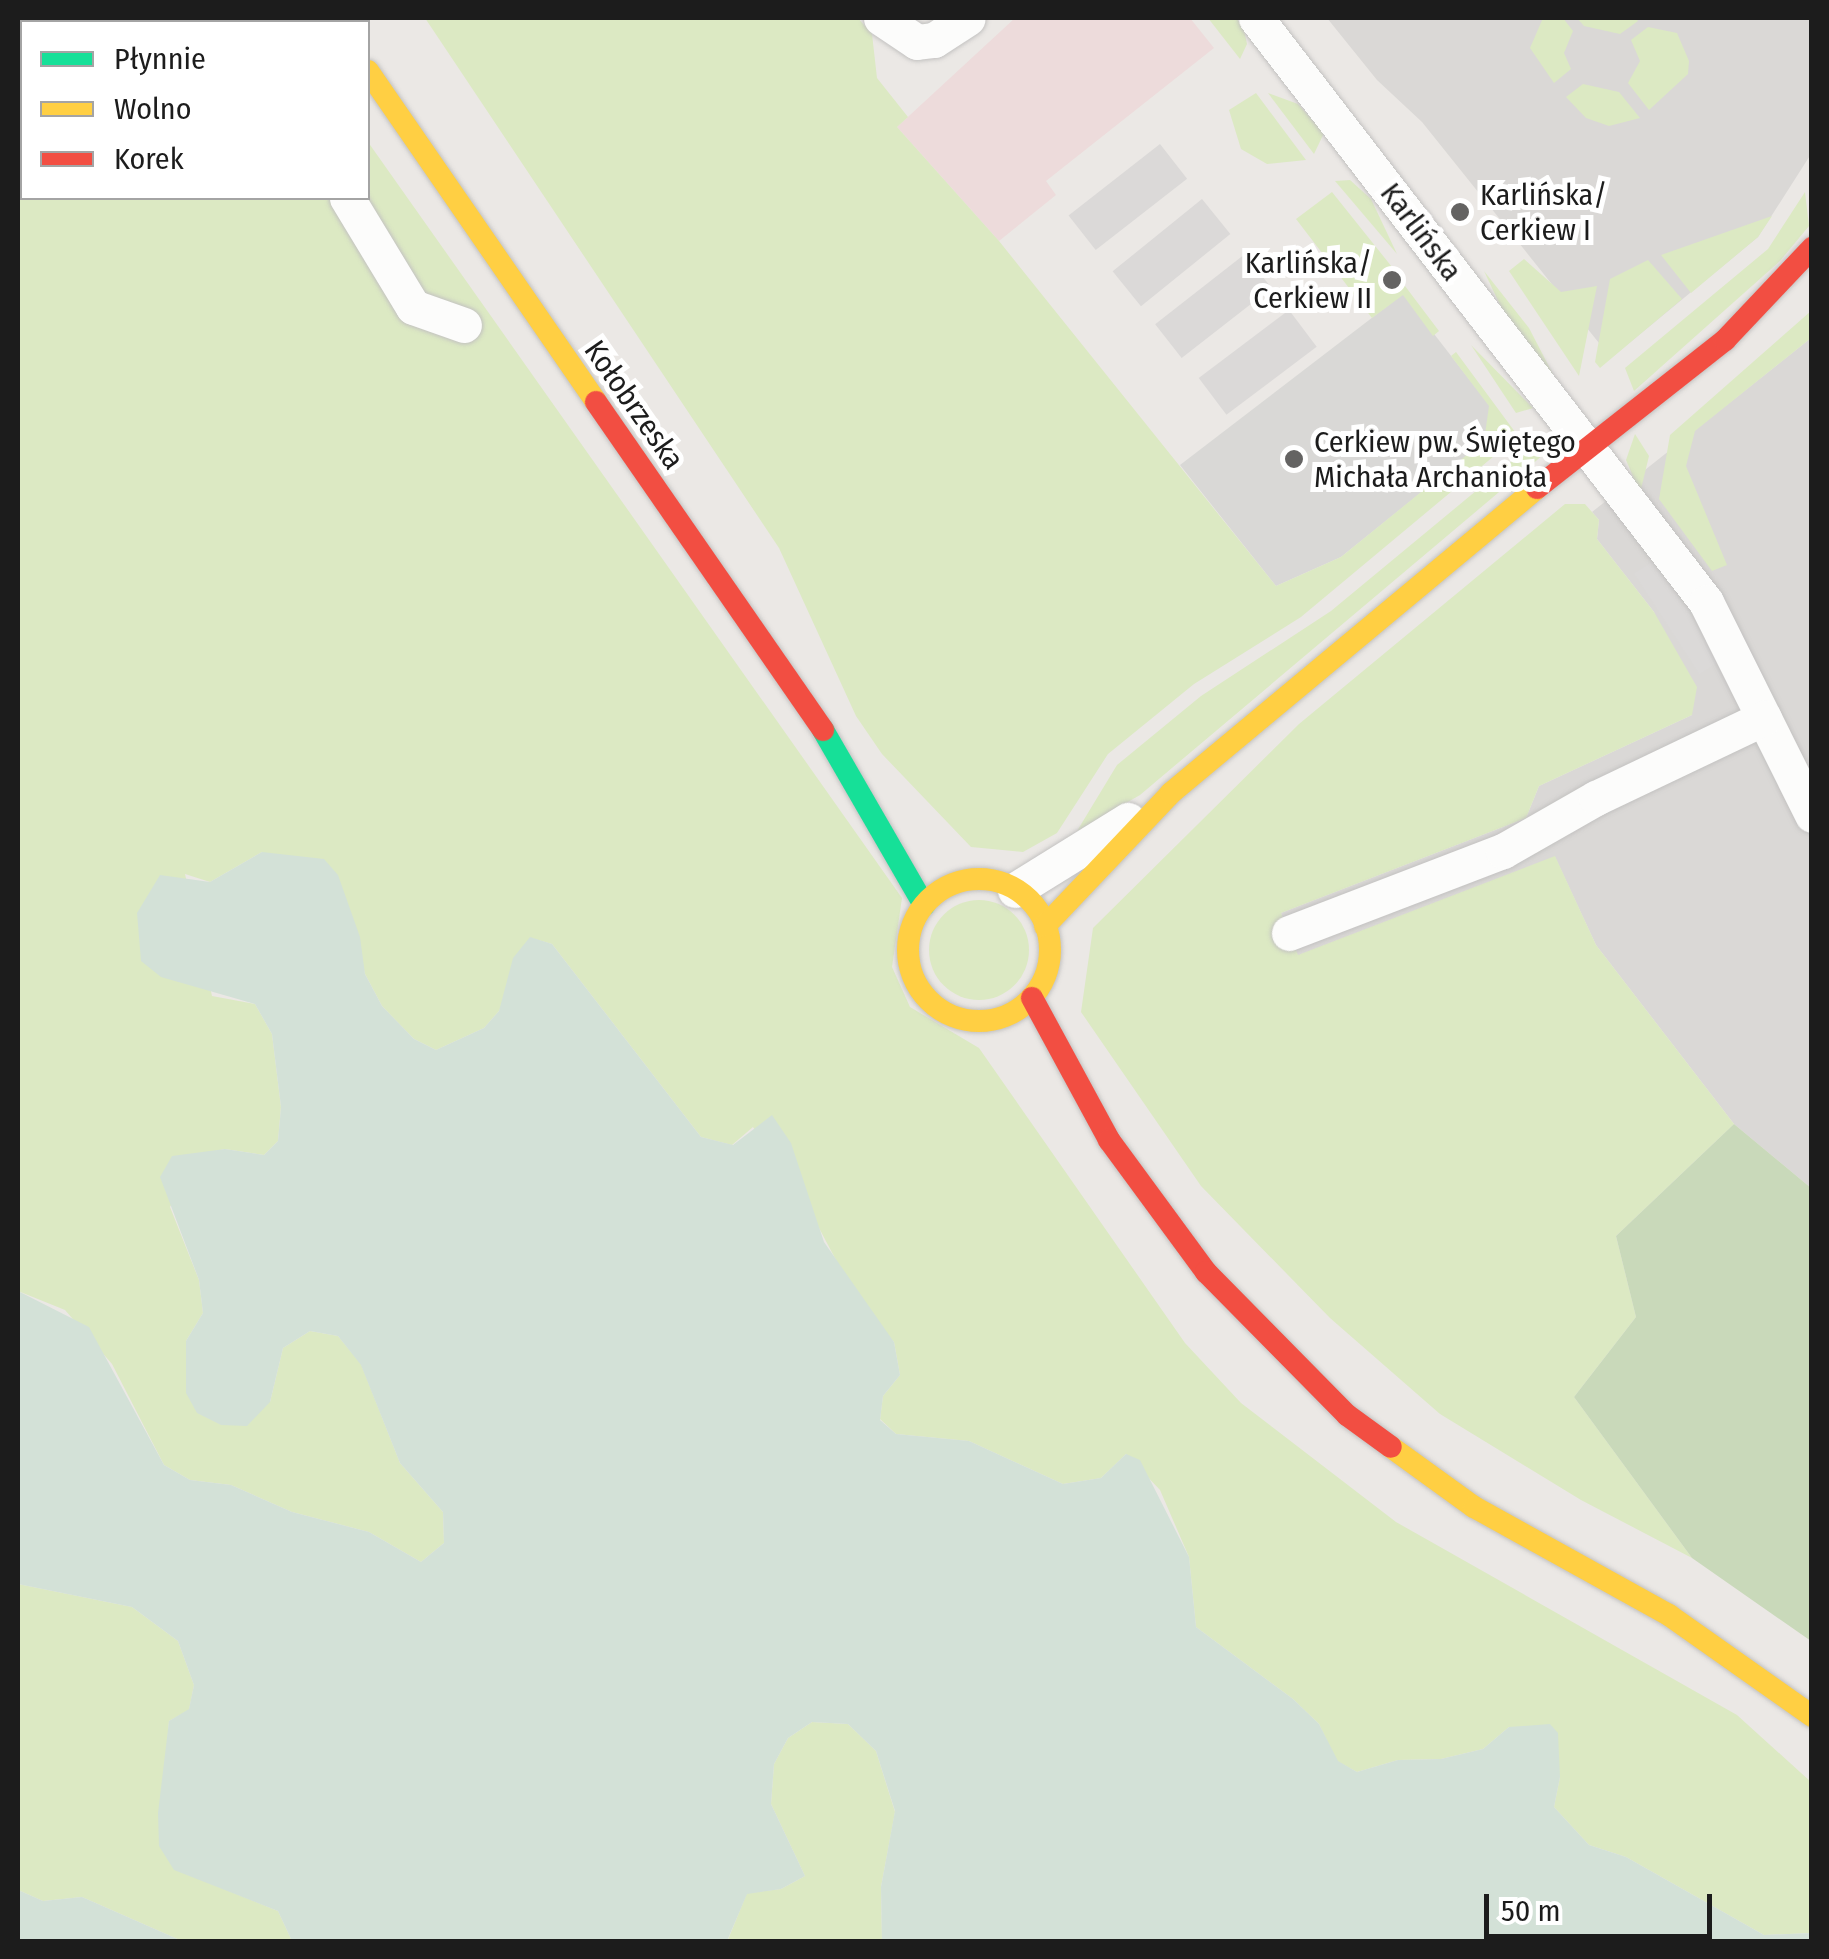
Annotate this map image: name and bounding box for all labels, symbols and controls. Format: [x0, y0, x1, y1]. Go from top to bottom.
legend [20, 20, 370, 200]
text: Płynnie [114, 41, 206, 77]
text: Wolno [114, 91, 191, 127]
text: Korek [114, 141, 184, 177]
street label: Karlińska [1373, 176, 1469, 288]
place label: Karlińska/ Cerkiew I [1480, 177, 1607, 248]
marker: Karlińska/ Cerkiew I [1449, 201, 1471, 223]
place label: Karlińska/ Cerkiew II [1245, 245, 1372, 316]
marker: Karlińska/ Cerkiew II [1381, 269, 1403, 291]
street label: Kołobrzeska [577, 334, 691, 476]
place label: Cerkiew pw. Świętego Michała Archanioła [1314, 424, 1576, 494]
marker: Cerkiew pw. Świętego Michała Archanioła [1283, 448, 1305, 470]
scale bar [1489, 1874, 1716, 1936]
text: 50 m [1501, 1893, 1561, 1929]

